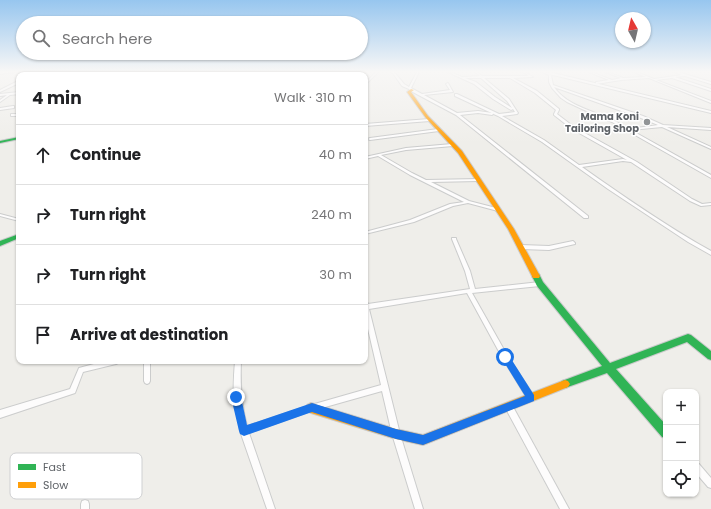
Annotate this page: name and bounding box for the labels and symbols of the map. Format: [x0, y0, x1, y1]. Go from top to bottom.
north arrow [615, 12, 651, 48]
place label: Mama Koni Tailoring Shop [565, 109, 639, 136]
marker: Mama Koni Tailoring Shop [642, 117, 652, 127]
route start [496, 348, 514, 366]
route end [227, 388, 245, 406]
legend [10, 453, 142, 499]
text: Fast [43, 459, 66, 475]
text: Slow [43, 477, 68, 493]

